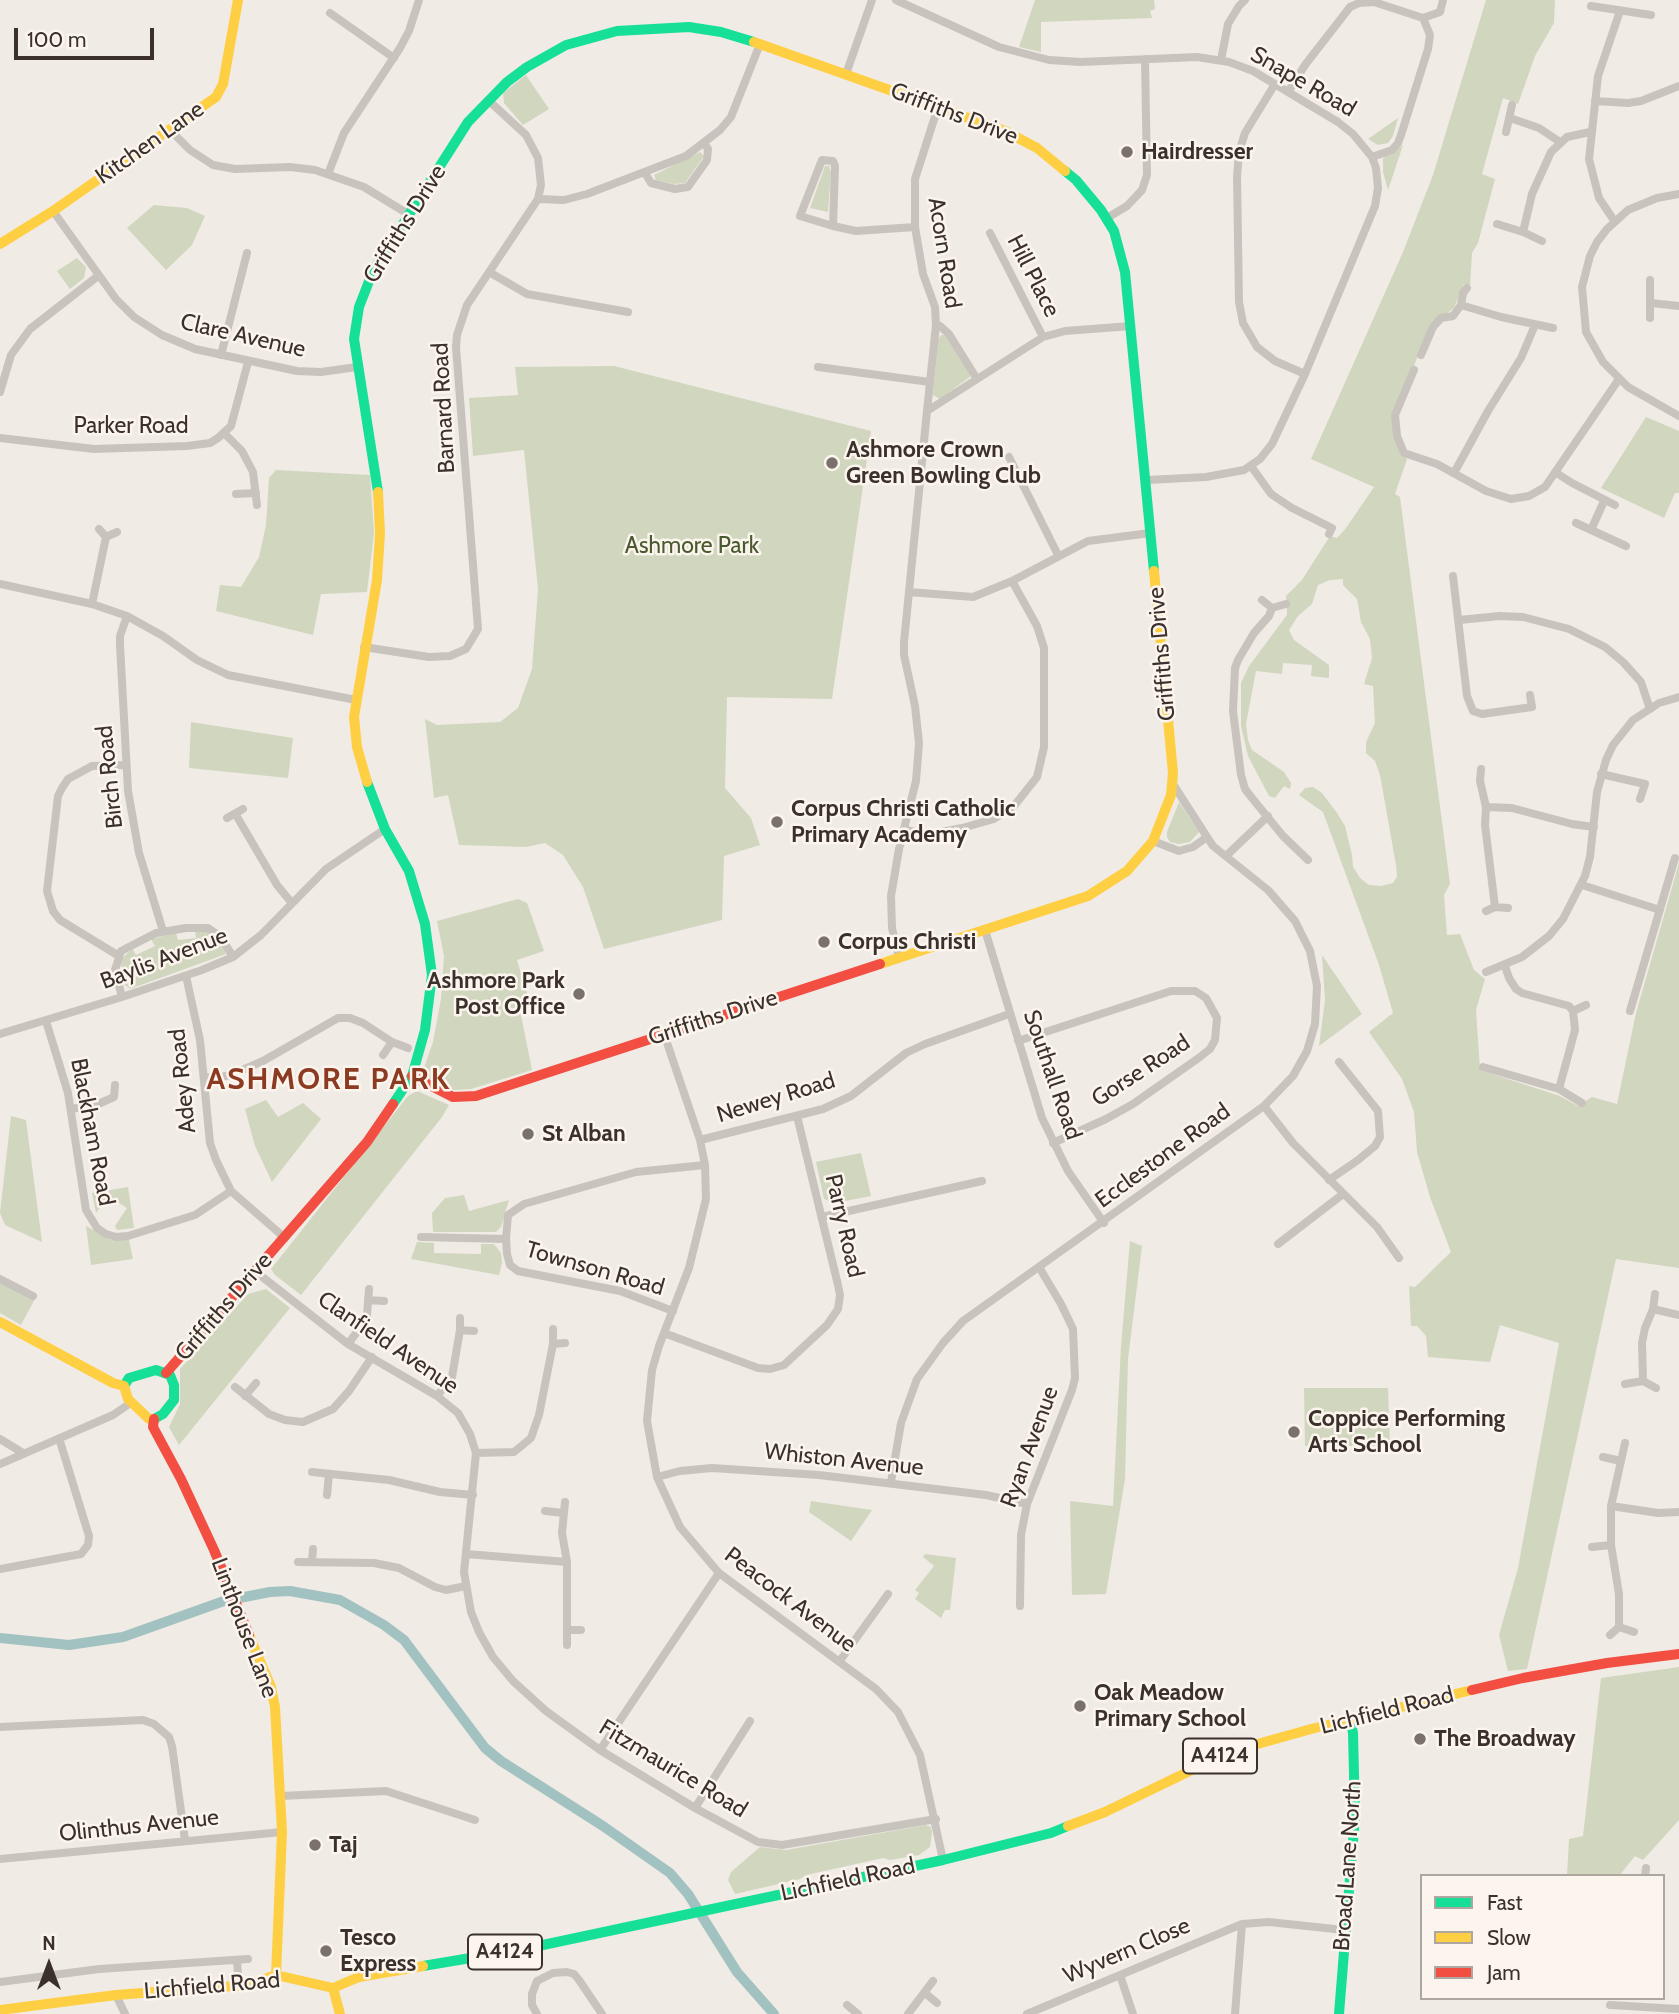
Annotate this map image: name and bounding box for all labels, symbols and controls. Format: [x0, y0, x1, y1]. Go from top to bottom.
scale bar [18, 14, 158, 58]
text: 100 m [27, 27, 86, 52]
street label: Snape Road [1246, 41, 1360, 123]
street label: Griffiths Drive [886, 77, 1022, 151]
street label: Kitchen Lane [90, 96, 210, 190]
place label: Hairdresser [1141, 138, 1253, 166]
marker: Hairdresser [1119, 144, 1135, 160]
street label: Griffiths Drive [358, 160, 452, 288]
street label: Acorn Road [922, 196, 966, 310]
street label: Hill Place [1001, 230, 1065, 322]
street label: Clare Avenue [178, 308, 308, 364]
street label: Barnard Road [427, 342, 461, 474]
street label: Parker Road [73, 412, 189, 440]
place label: Ashmore Crown Green Bowling Club [846, 436, 1041, 490]
marker: Ashmore Crown Green Bowling Club [824, 455, 840, 471]
park label: Ashmore Park [625, 532, 759, 560]
street label: Griffiths Drive [1142, 586, 1182, 722]
street label: Birch Road [91, 724, 129, 830]
place label: Corpus Christi Catholic Primary Academy [791, 795, 1015, 849]
marker: Corpus Christi Catholic Primary Academy [769, 814, 785, 830]
street label: Baylis Avenue [97, 922, 231, 996]
place label: Corpus Christi [838, 928, 976, 956]
marker: Corpus Christi [816, 934, 832, 950]
place label: Ashmore Park Post Office [427, 967, 565, 1021]
street label: Griffiths Drive [645, 984, 781, 1052]
marker: Ashmore Park Post Office [571, 986, 587, 1002]
street label: Southall Road [1017, 1007, 1087, 1143]
street label: Adey Road [164, 1027, 202, 1135]
street label: Gorse Road [1087, 1029, 1195, 1113]
street label: Blackham Road [64, 1056, 120, 1208]
district label: ASHMORE PARK [208, 1062, 450, 1098]
street label: Newey Road [713, 1067, 839, 1129]
street label: Ecclestone Road [1090, 1098, 1236, 1214]
place label: St Alban [542, 1120, 626, 1148]
marker: St Alban [520, 1126, 536, 1142]
street label: Parry Road [819, 1172, 869, 1280]
street label: Townson Road [523, 1236, 667, 1302]
street label: Griffiths Drive [170, 1247, 278, 1367]
street label: Clanfield Avenue [312, 1286, 464, 1400]
street label: Ryan Avenue [995, 1383, 1065, 1511]
place label: Coppice Performing Arts School [1308, 1405, 1505, 1459]
marker: Coppice Performing Arts School [1286, 1424, 1302, 1440]
street label: Whiston Avenue [763, 1438, 925, 1482]
street label: Peacock Avenue [719, 1542, 861, 1658]
street label: Linthouse Lane [205, 1554, 283, 1702]
place label: Oak Meadow Primary School [1094, 1679, 1246, 1733]
street label: Lichfield Road [1317, 1681, 1457, 1741]
marker: Oak Meadow Primary School [1072, 1698, 1088, 1714]
street label: Fitzmaurice Road [594, 1714, 752, 1824]
place label: The Broadway [1434, 1725, 1576, 1753]
marker: The Broadway [1412, 1731, 1428, 1747]
road number: A4124 [1183, 1738, 1257, 1774]
street label: Broad Lane North [1328, 1780, 1368, 1952]
street label: Olinthus Avenue [58, 1804, 220, 1848]
place label: Taj [329, 1831, 357, 1859]
marker: Taj [307, 1837, 323, 1853]
street label: Lichfield Road [778, 1852, 918, 1908]
legend [1420, 1874, 1665, 2000]
text: Fast [1487, 1890, 1523, 1915]
street label: Wyvern Close [1060, 1912, 1194, 1990]
place label: Tesco Express [340, 1924, 416, 1978]
text: Slow [1487, 1925, 1531, 1950]
north arrow [14, 1930, 84, 2000]
text: N [42, 1932, 56, 1955]
road number: A4124 [468, 1934, 542, 1969]
marker: Tesco Express [318, 1943, 334, 1959]
text: Jam [1487, 1960, 1521, 1985]
street label: Lichfield Road [143, 1966, 281, 2006]

